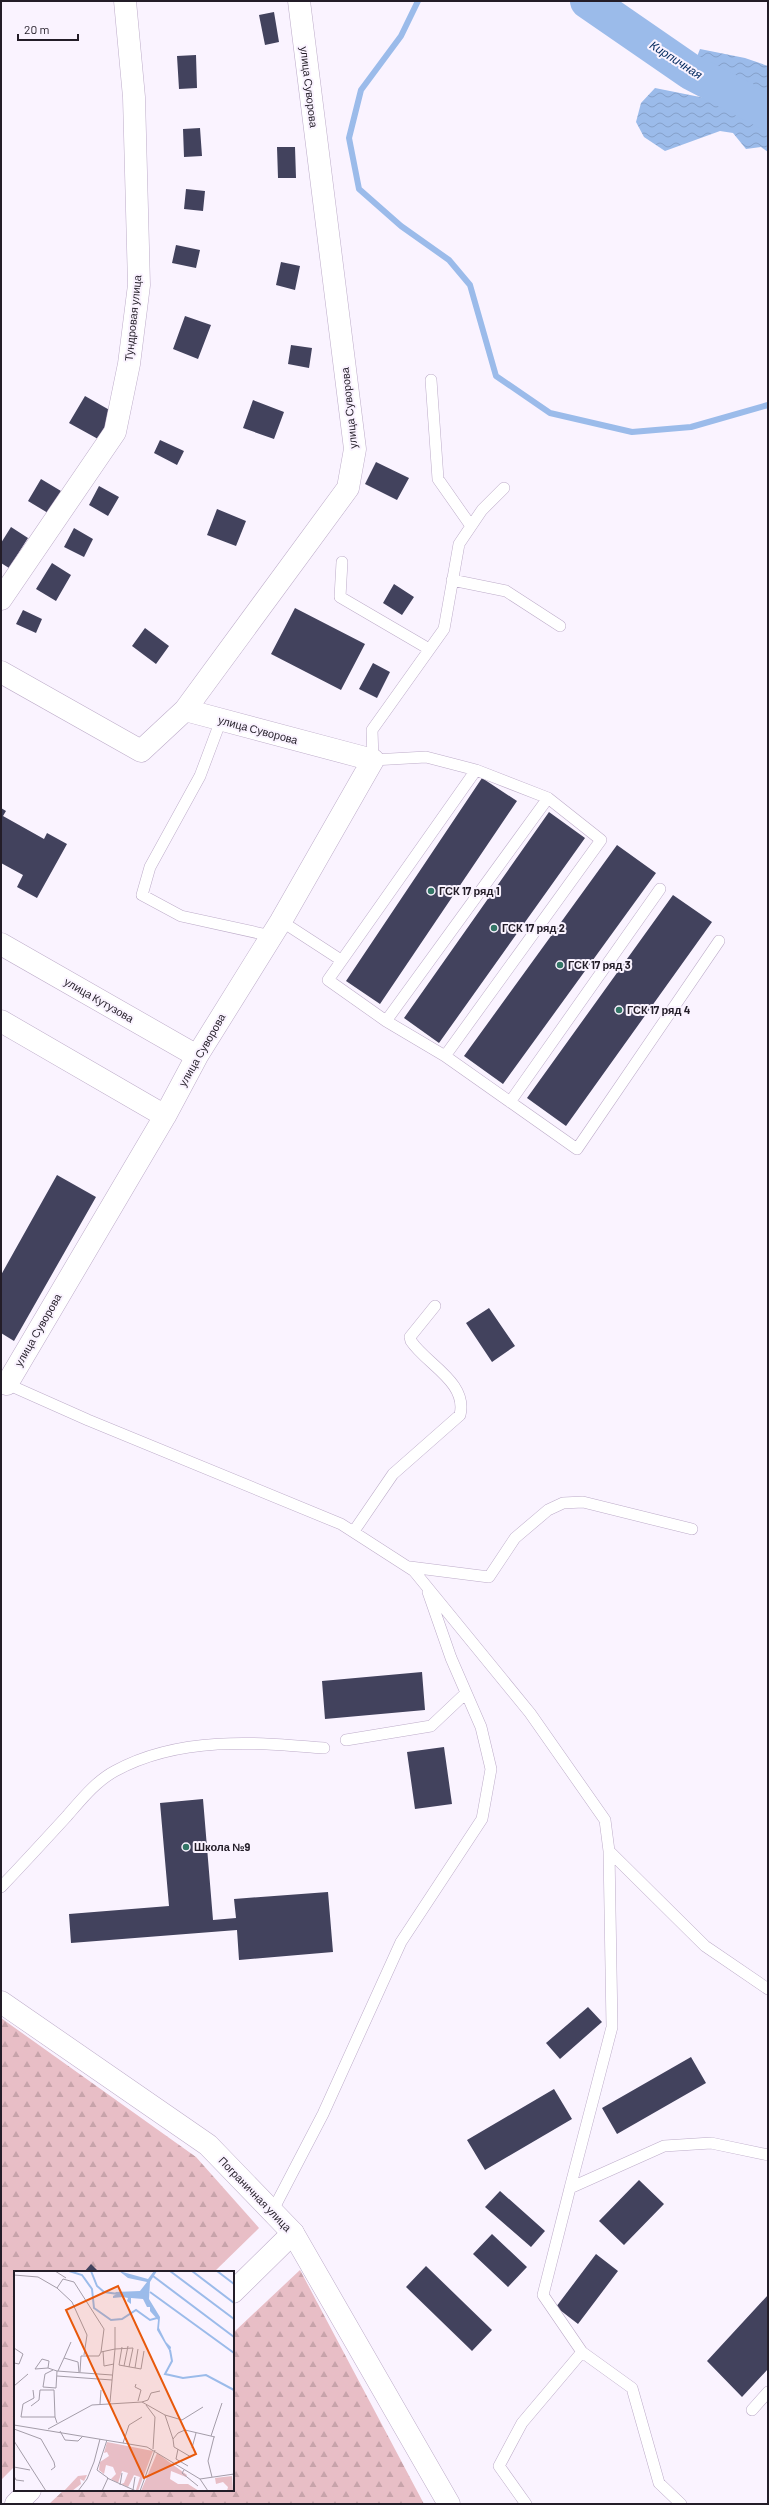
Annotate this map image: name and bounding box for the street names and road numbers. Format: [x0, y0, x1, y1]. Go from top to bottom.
street label: улица Суворова [298, 46, 321, 129]
street label: Тундровая улица [122, 273, 144, 362]
street label: улица Суворова [338, 366, 359, 449]
street label: улица Суворова [217, 713, 300, 747]
street label: улица Кутузова [62, 974, 137, 1025]
street label: улица Суворова [175, 1010, 228, 1088]
street label: улица Суворова [11, 1290, 64, 1368]
street label: Пограничная улица [216, 2154, 295, 2234]

